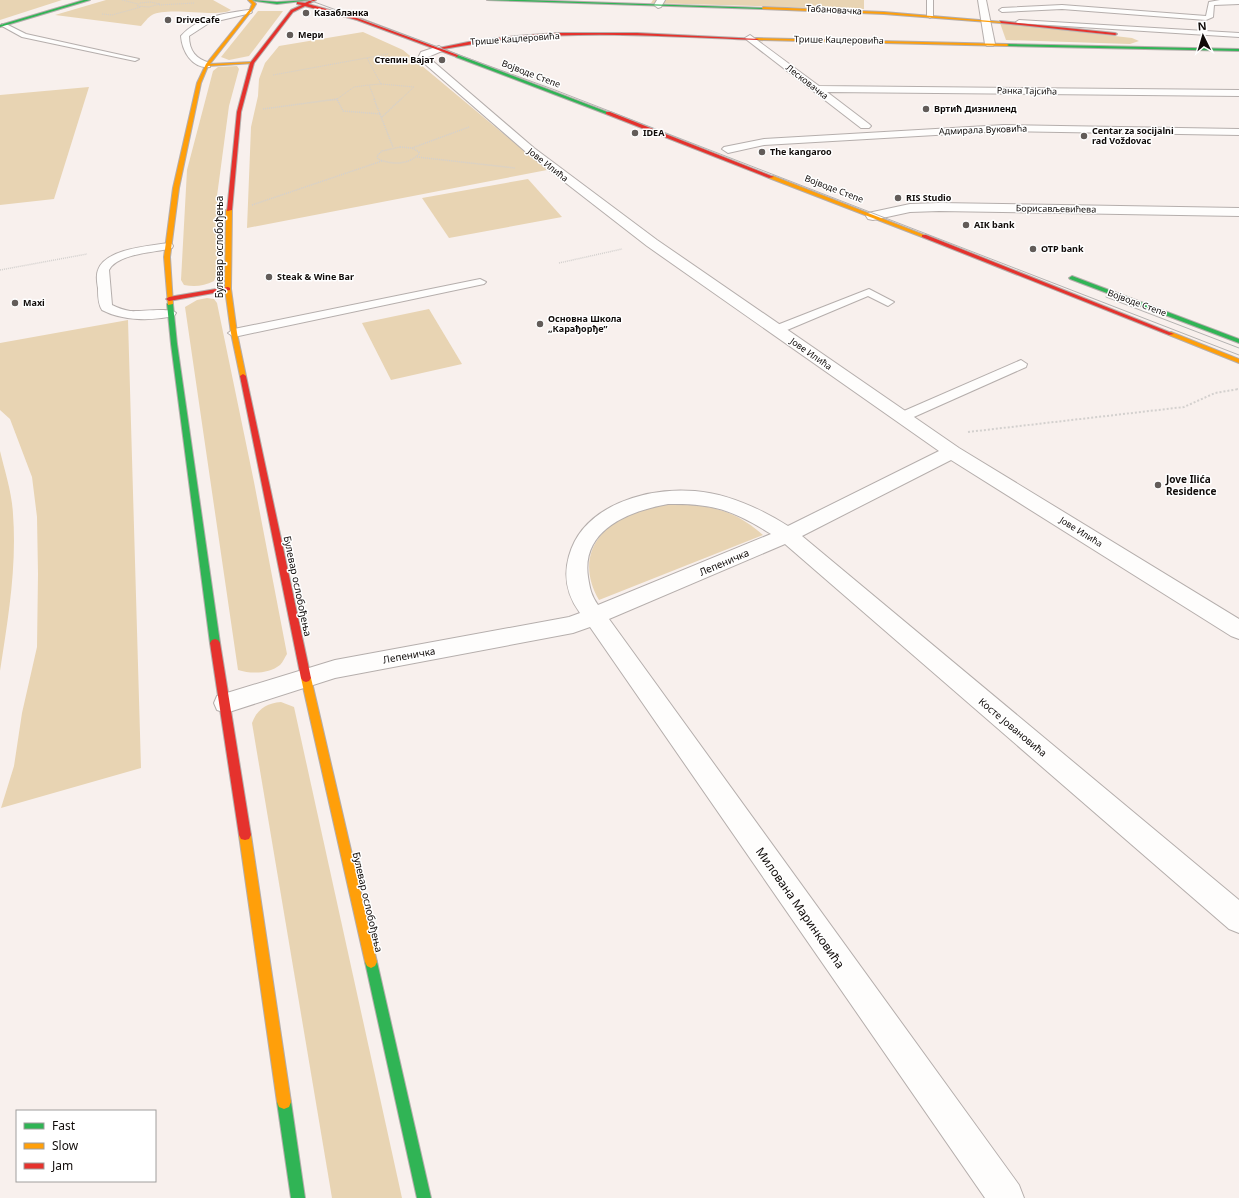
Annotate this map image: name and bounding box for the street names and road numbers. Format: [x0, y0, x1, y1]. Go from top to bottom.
street label: Табановачка [806, 2, 862, 17]
street label: Трише Кацлеровића [470, 29, 560, 48]
street label: Трише Кацлеровића [794, 32, 884, 47]
street label: Војводе Степе [500, 56, 562, 91]
street label: Лесковачка [783, 61, 831, 102]
street label: Ранка Тајсића [997, 83, 1057, 98]
street label: Адмирала Вуковића [939, 121, 1027, 138]
street label: Јове Илића [524, 144, 571, 185]
street label: Војводе Степе [803, 171, 865, 206]
street label: Булевар ослобођења [212, 196, 226, 298]
street label: Борисављевићева [1016, 201, 1096, 216]
street label: Војводе Степе [1106, 286, 1168, 319]
street label: Јове Илића [787, 334, 835, 373]
street label: Јове Илића [1056, 513, 1105, 550]
street label: Булевар ослобођења [280, 534, 316, 638]
street label: Лепеничка [697, 545, 751, 579]
street label: Лепеничка [382, 644, 436, 666]
street label: Косте Јовановића [976, 694, 1050, 760]
street label: Милована Маринковића [752, 844, 849, 972]
street label: Булевар ослобођења [350, 850, 386, 954]

